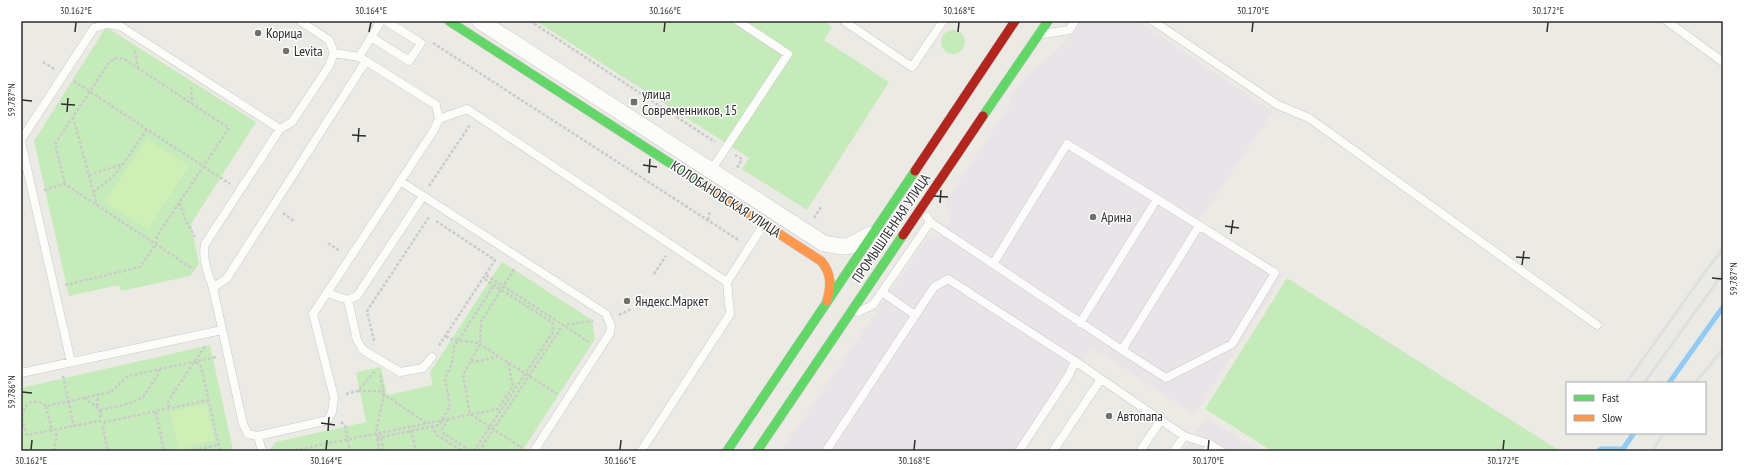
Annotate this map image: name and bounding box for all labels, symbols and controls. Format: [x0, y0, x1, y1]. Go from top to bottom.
text: 30.162°E [60, 4, 92, 17]
text: 30.164°E [355, 4, 387, 17]
text: 30.166°E [649, 4, 681, 17]
text: 30.168°E [943, 4, 975, 17]
text: 30.170°E [1237, 4, 1269, 17]
text: 30.172°E [1532, 4, 1564, 17]
place label: Корица [266, 24, 302, 42]
marker: Корица [253, 28, 263, 38]
place label: Levita [294, 42, 323, 60]
marker: Levita [281, 46, 291, 56]
text: 59.787°N [5, 83, 18, 117]
place label: улица Современников, 15 [642, 85, 737, 119]
marker: улица Современников, 15 [629, 97, 639, 107]
street label: КОЛОБАНОВСКАЯ УЛИЦА [667, 157, 785, 242]
street label: ПРОМЫШЛЕННАЯ УЛИЦА [848, 170, 934, 286]
place label: Арина [1101, 208, 1132, 226]
marker: Арина [1088, 212, 1098, 222]
text: 59.787°N [1727, 262, 1740, 296]
place label: Яндекс.Маркет [635, 292, 709, 310]
marker: Яндекс.Маркет [622, 296, 632, 306]
text: 59.786°N [5, 375, 18, 409]
legend [1566, 382, 1706, 434]
text: Fast [1602, 390, 1620, 405]
place label: Автопапа [1117, 407, 1163, 425]
text: Slow [1602, 410, 1623, 425]
marker: Автопапа [1104, 411, 1114, 421]
text: 30.162°E [15, 454, 47, 467]
text: 30.164°E [310, 454, 342, 467]
text: 30.166°E [604, 454, 636, 467]
text: 30.168°E [898, 454, 930, 467]
text: 30.170°E [1192, 454, 1224, 467]
text: 30.172°E [1487, 454, 1519, 467]

